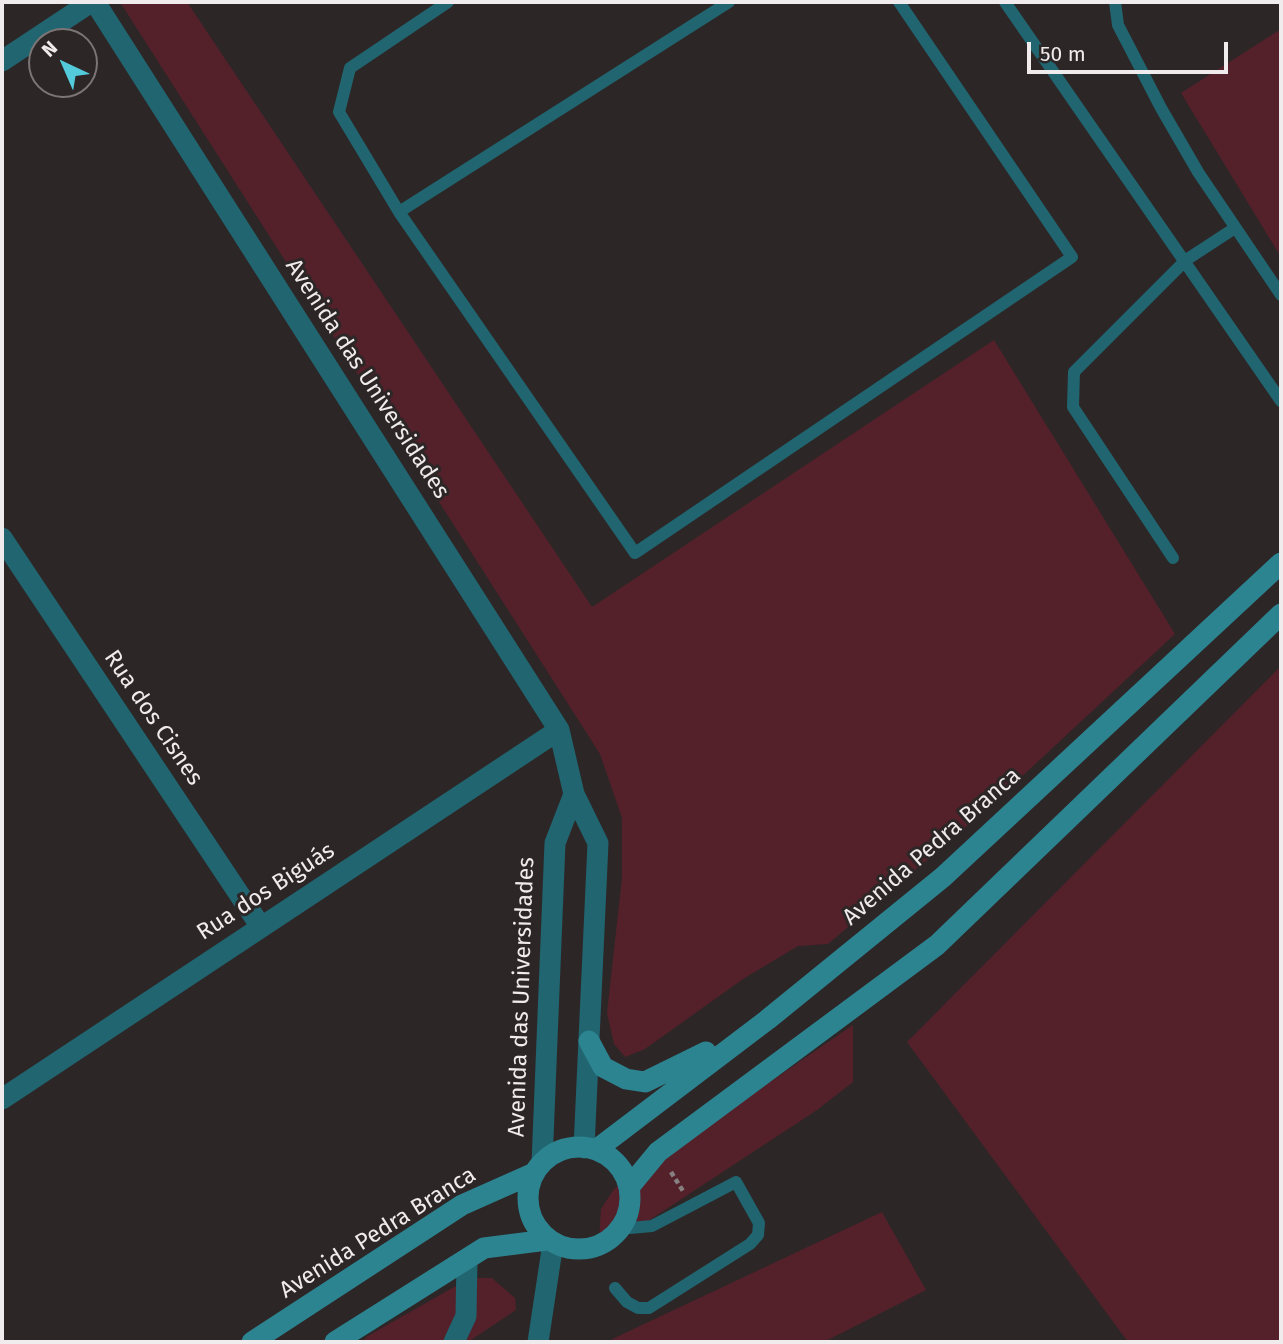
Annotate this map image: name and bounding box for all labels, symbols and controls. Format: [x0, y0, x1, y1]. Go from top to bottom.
north arrow [28, 28, 98, 98]
scale bar [1031, 28, 1232, 72]
text: N [37, 36, 62, 62]
text: 50 m [1040, 41, 1086, 67]
street label: Avenida das Universidades [279, 254, 455, 504]
street label: Rua dos Cisnes [98, 645, 208, 791]
street label: Avenida Pedra Branca [838, 762, 1026, 932]
street label: Rua dos Biguás [192, 837, 340, 947]
street label: Avenida das Universidades [503, 857, 541, 1137]
street label: Avenida Pedra Branca [275, 1161, 481, 1305]

